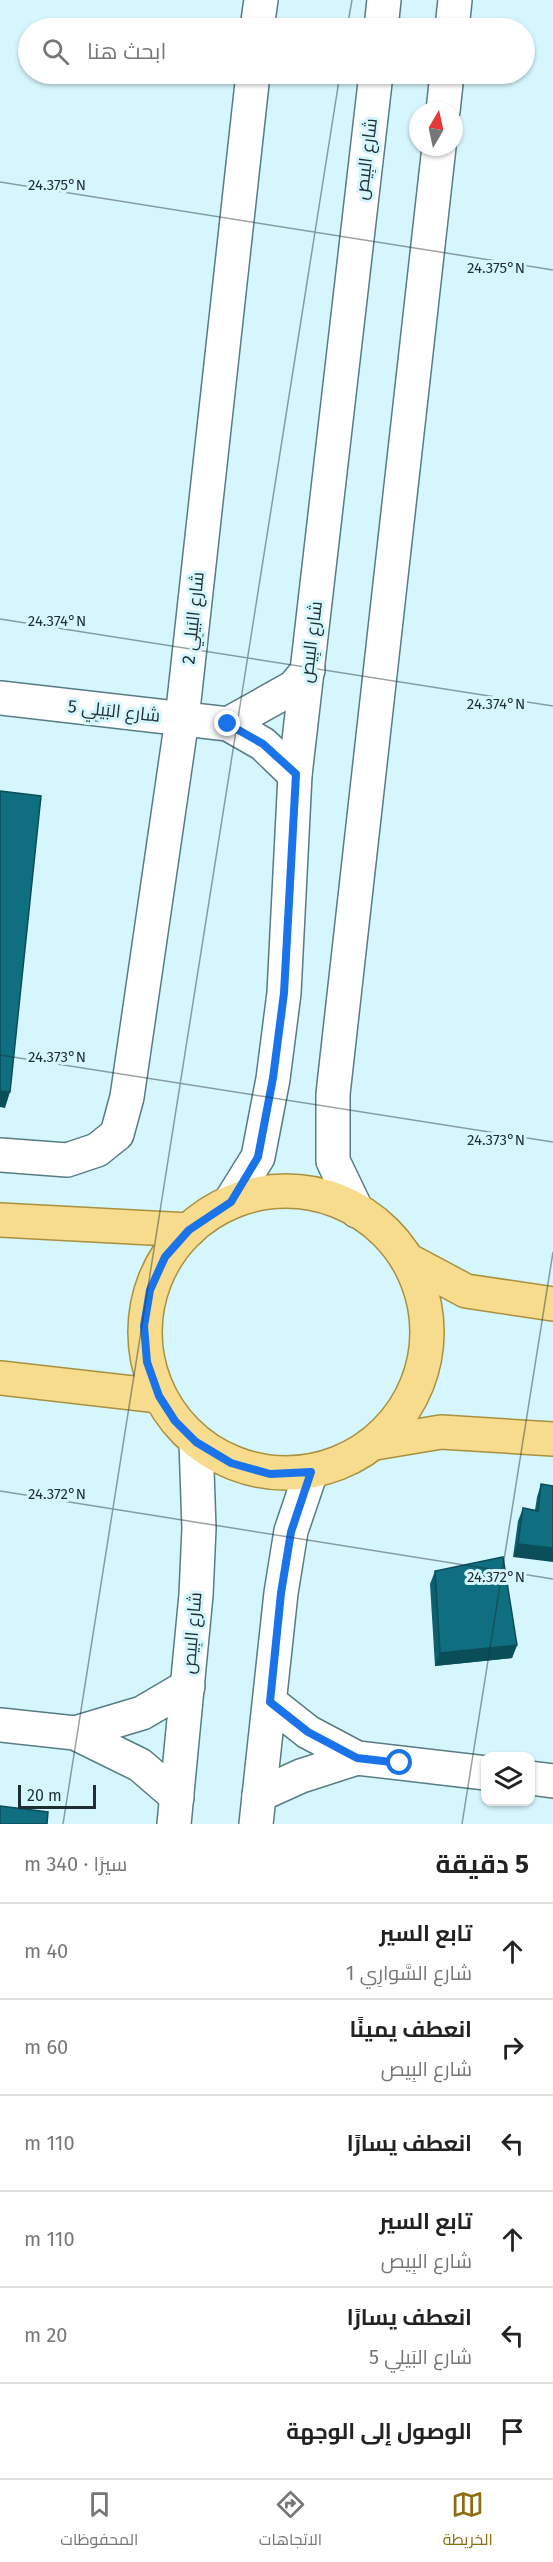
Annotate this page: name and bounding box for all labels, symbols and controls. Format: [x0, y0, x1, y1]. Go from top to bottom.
search box [18, 18, 535, 84]
icon: search [39, 35, 72, 68]
text: ابحث هنا [87, 38, 166, 65]
north arrow [409, 102, 463, 156]
street label: شارع البِيص [350, 117, 383, 201]
text: 24.375°N [28, 176, 86, 194]
text: 24.375°N [467, 259, 525, 277]
street label: شارع البَيلِي 2 [177, 571, 212, 666]
street label: شارع البِيص [295, 600, 328, 684]
text: 24.374°N [28, 612, 86, 630]
street label: شارع البَيلِي 5 [66, 695, 161, 730]
text: 24.374°N [467, 695, 525, 713]
route end [214, 710, 240, 736]
text: 24.373°N [28, 1048, 86, 1066]
text: 24.373°N [467, 1131, 525, 1149]
text: 24.372°N [28, 1485, 86, 1503]
text: 24.372°N [467, 1568, 525, 1586]
street label: شارع البِيص [177, 1591, 208, 1675]
route start [386, 1749, 412, 1775]
map controls [481, 1752, 535, 1806]
button: layers [481, 1752, 535, 1806]
scale bar [18, 1782, 96, 1810]
text: 20 m [27, 1786, 62, 1805]
text: 5 دقيقة [435, 1849, 529, 1880]
text: سيرًا · 340 m [24, 1852, 127, 1876]
text: تابع السير [379, 1920, 472, 1947]
icon: ahead [496, 1935, 529, 1968]
text: 40 m [24, 1939, 68, 1963]
text: شارع السَّوارِي 1 [346, 1961, 472, 1985]
text: انعطف يمينًا [350, 2016, 472, 2043]
icon: right [496, 2031, 529, 2064]
text: 60 m [24, 2035, 68, 2059]
text: شارع البِيص [381, 2057, 472, 2081]
icon: left [496, 2127, 529, 2160]
text: انعطف يسارًا [347, 2130, 472, 2157]
text: 110 m [24, 2131, 75, 2155]
text: تابع السير [379, 2208, 472, 2235]
icon: ahead [496, 2223, 529, 2256]
text: 110 m [24, 2227, 75, 2251]
text: شارع البِيص [381, 2249, 472, 2273]
text: انعطف يسارًا [347, 2304, 472, 2331]
icon: left [496, 2319, 529, 2352]
text: 20 m [24, 2323, 68, 2347]
text: شارع البَيلِي 5 [369, 2345, 472, 2369]
icon: arrive [496, 2415, 529, 2448]
text: الوصول إلى الوجهة [286, 2418, 472, 2445]
tab: المحفوظات [60, 2488, 138, 2554]
tab: الاتجاهات [259, 2488, 322, 2554]
tab: الخريطة [443, 2488, 493, 2554]

